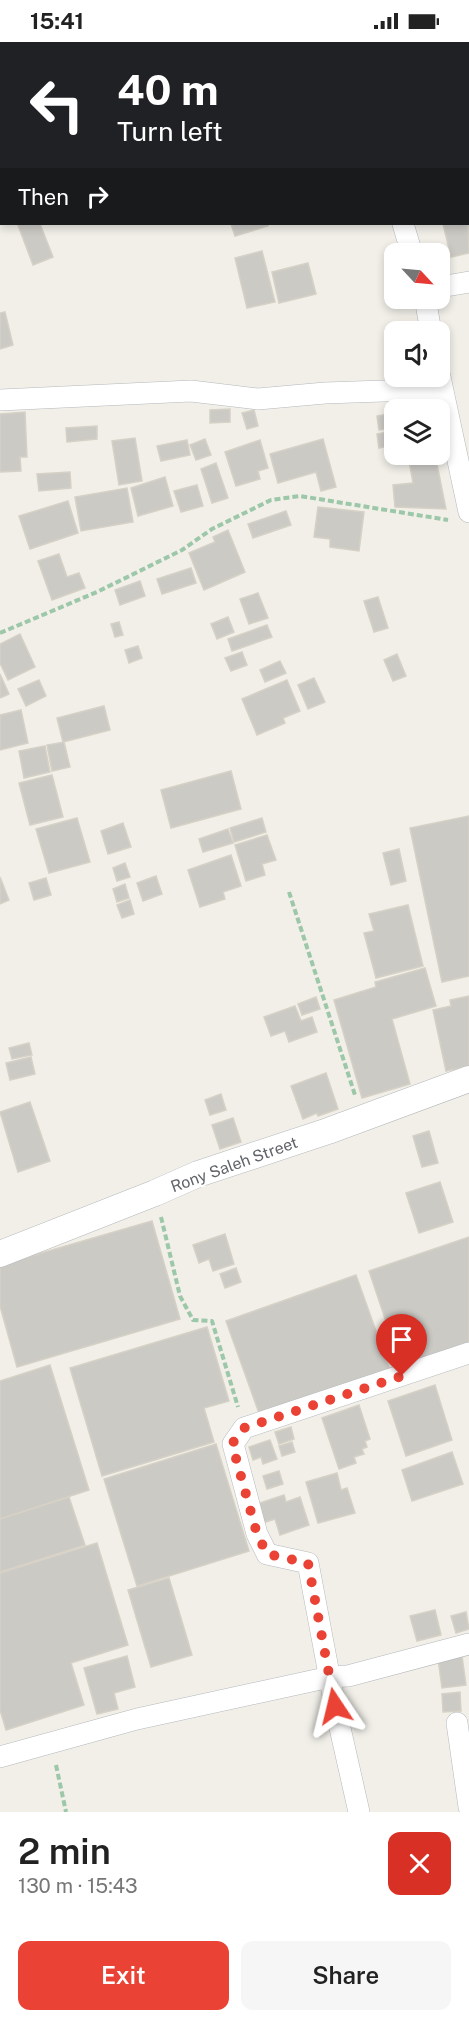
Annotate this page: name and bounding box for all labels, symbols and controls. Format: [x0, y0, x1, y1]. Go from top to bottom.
text: 15:41 [30, 8, 84, 34]
text: 40 m [117, 65, 219, 114]
icon: left [18, 66, 96, 144]
text: Turn left [117, 115, 223, 147]
icon: right [81, 180, 114, 213]
text: Then [18, 184, 69, 210]
north arrow [384, 243, 450, 309]
map controls [384, 243, 450, 465]
button: sound [384, 321, 450, 387]
button: layers [384, 399, 450, 465]
street label: Rony Saleh Street [168, 1133, 300, 1196]
pin [376, 1314, 427, 1376]
icon: arrive [385, 1323, 418, 1356]
position arrow [303, 1674, 367, 1738]
text: 2 min [18, 1830, 111, 1872]
button: close [388, 1832, 451, 1895]
text: 130 m · 15:43 [18, 1874, 138, 1898]
button: Exit [18, 1941, 229, 2010]
button: Share [241, 1941, 451, 2010]

